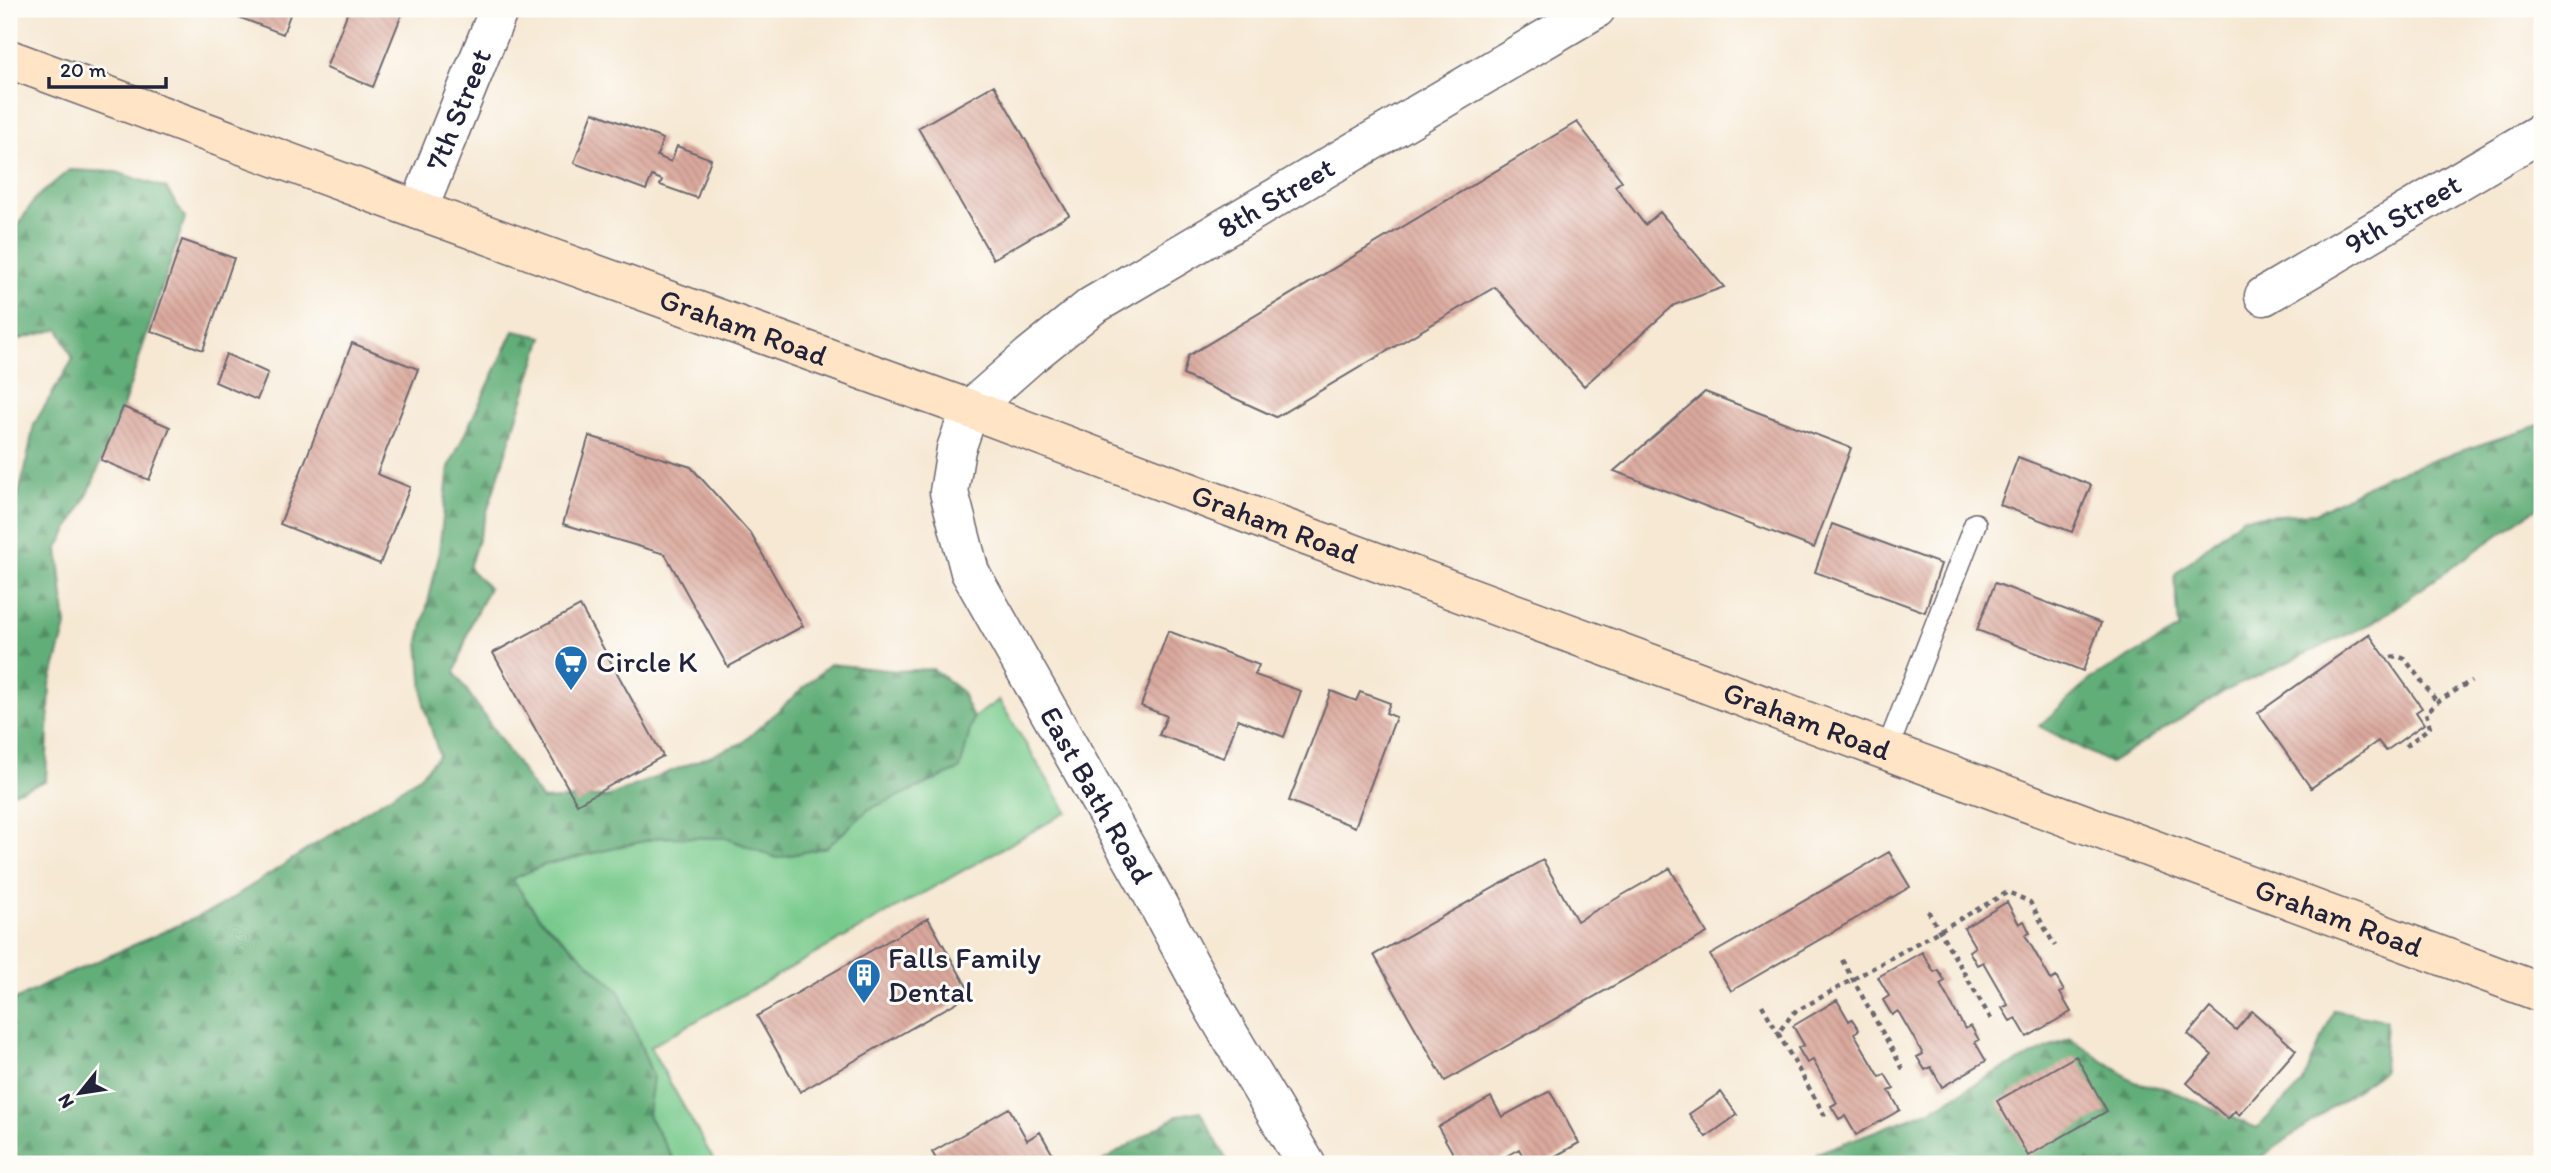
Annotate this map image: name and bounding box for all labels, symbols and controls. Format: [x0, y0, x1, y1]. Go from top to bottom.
street label: 7th Street [417, 43, 499, 176]
scale bar [49, 46, 166, 90]
text: 20 m [60, 57, 107, 82]
street label: 8th Street [1210, 148, 1341, 246]
street label: 9th Street [2337, 165, 2467, 262]
street label: Graham Road [655, 280, 833, 374]
street label: Graham Road [1186, 475, 1365, 572]
supermarket icon: Circle K [552, 643, 590, 692]
place label: Circle K [596, 643, 697, 680]
street label: Graham Road [1718, 673, 1896, 769]
street label: East Bath Road [1032, 700, 1162, 890]
street label: Graham Road [2250, 869, 2428, 965]
place label: Falls Family Dental [888, 939, 1041, 1010]
building icon: Falls Family Dental [845, 956, 883, 1005]
north arrow [46, 1058, 116, 1128]
text: N [53, 1090, 79, 1113]

